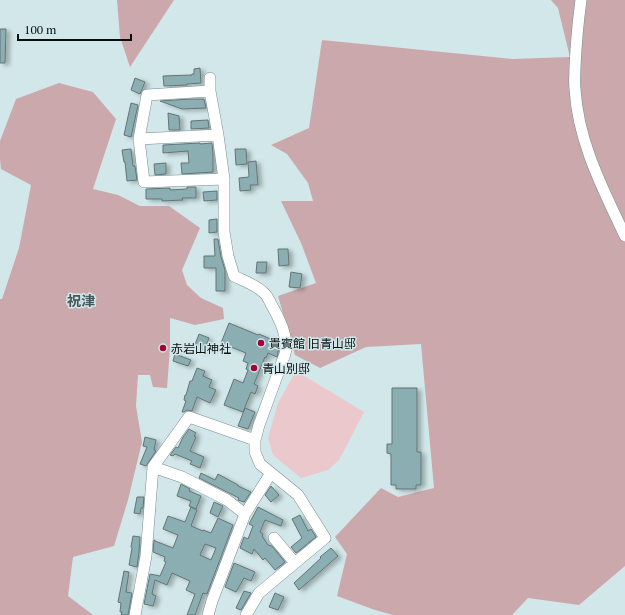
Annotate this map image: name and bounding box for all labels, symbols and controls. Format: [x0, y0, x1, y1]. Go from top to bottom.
scale bar [18, 16, 131, 42]
text: 100 m [24, 22, 57, 37]
district label: 祝津 [67, 291, 95, 310]
place label: 貴賓館 旧青山邸 [269, 336, 356, 351]
marker: 貴賓館 旧青山邸 [256, 338, 266, 348]
place label: 赤岩山神社 [171, 341, 231, 356]
marker: 赤岩山神社 [158, 343, 168, 353]
place label: 青山別邸 [262, 361, 310, 376]
marker: 青山別邸 [249, 363, 259, 373]

